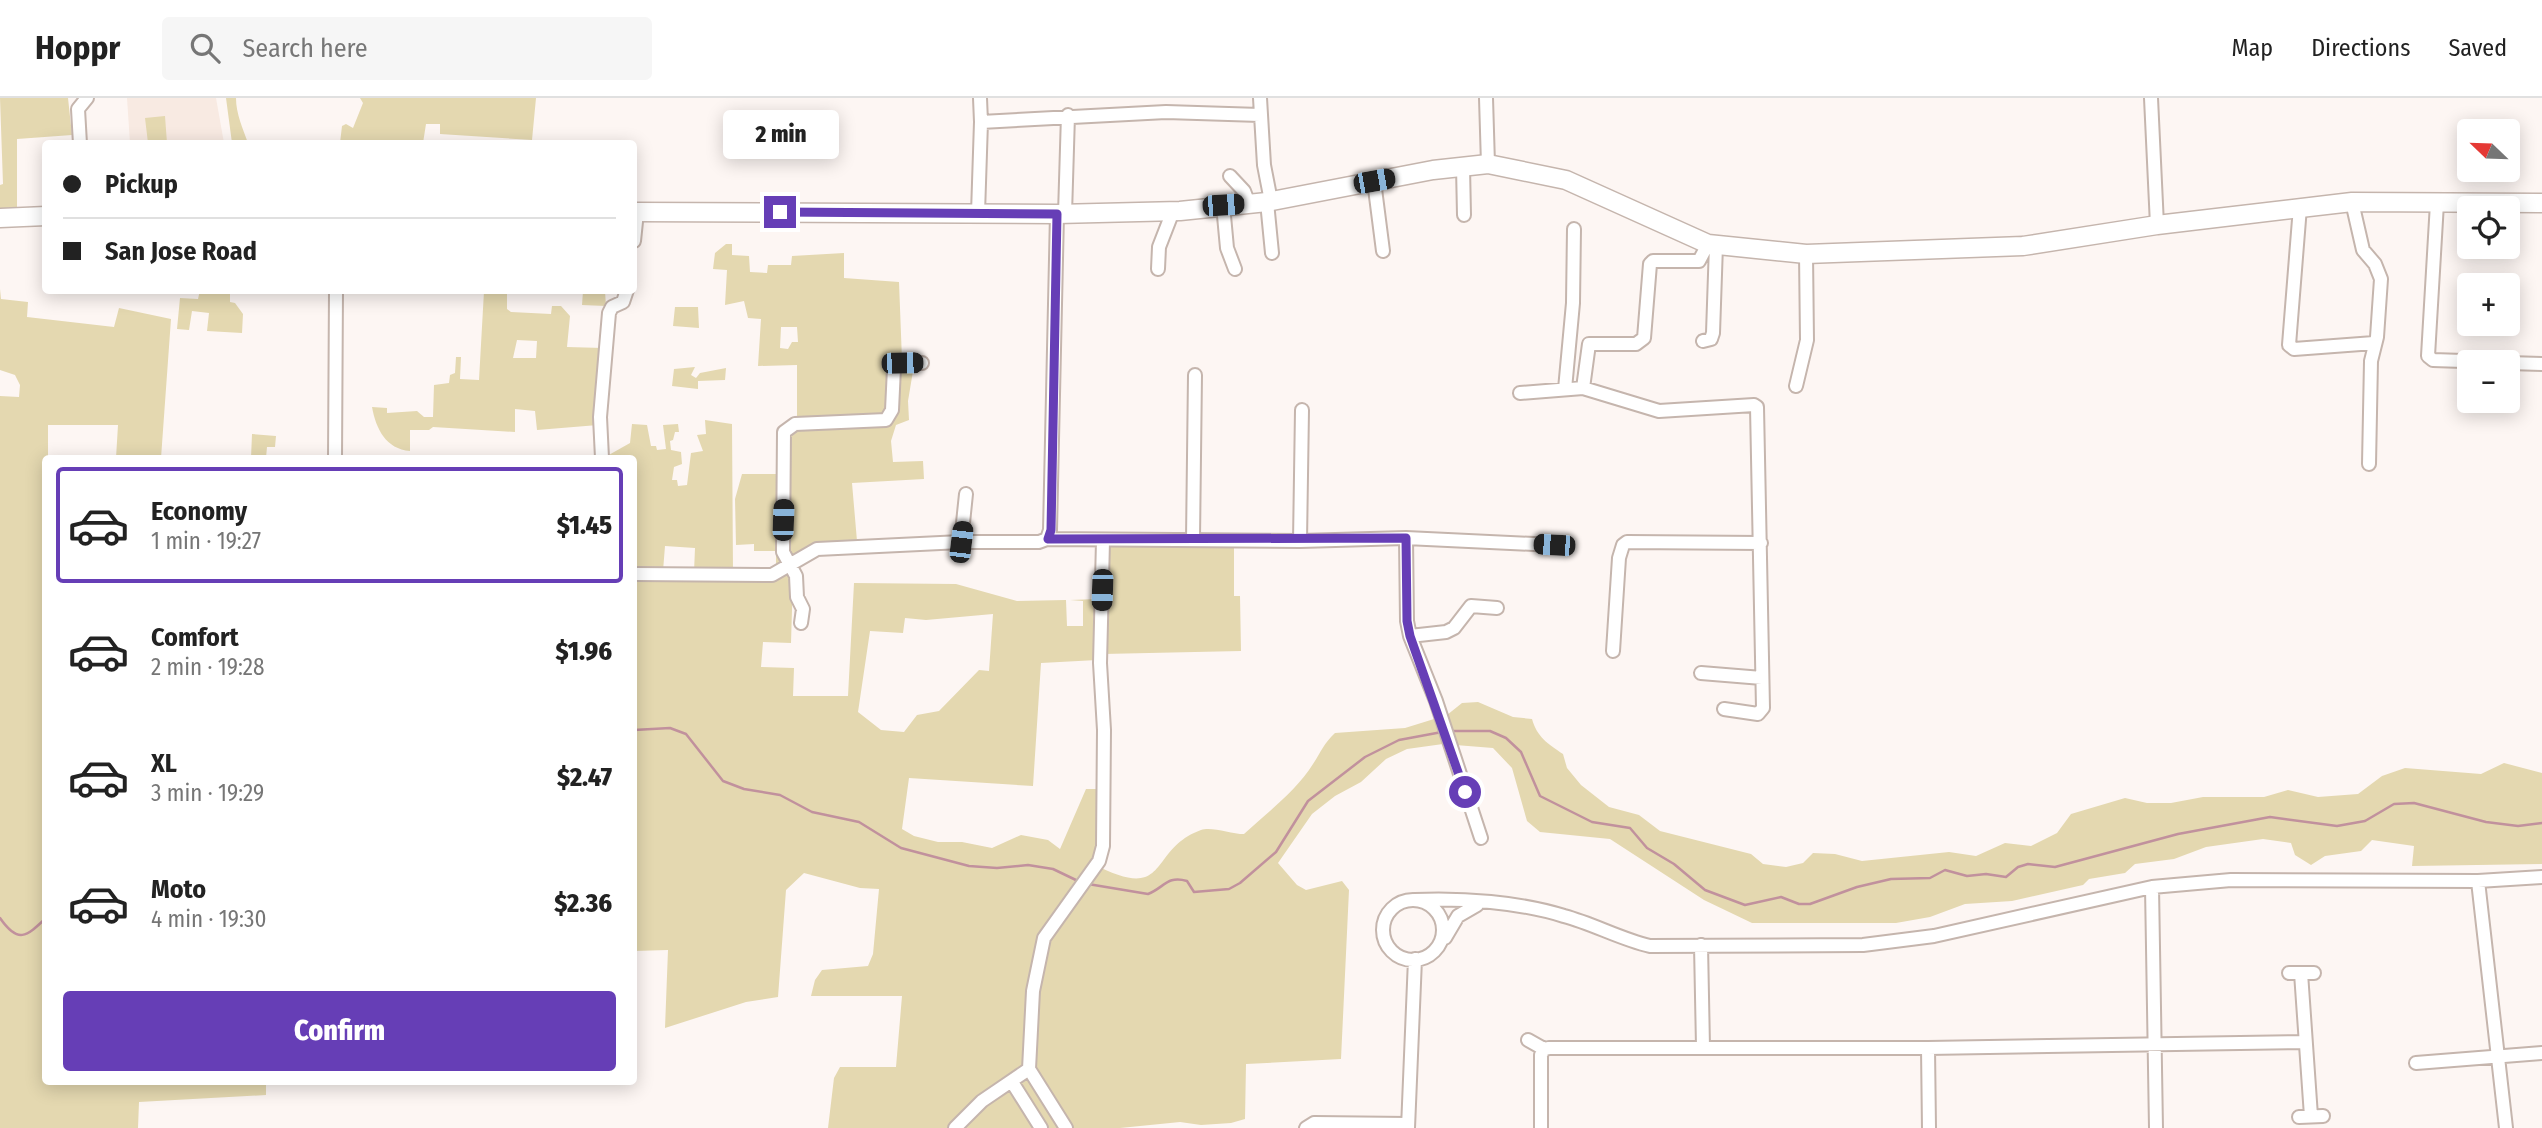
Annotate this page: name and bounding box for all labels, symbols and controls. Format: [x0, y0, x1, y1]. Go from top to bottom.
search box [162, 17, 652, 80]
text: Hoppr [35, 28, 120, 68]
icon: search [186, 29, 224, 67]
text: Search here [242, 33, 368, 64]
text: Map [2232, 34, 2273, 62]
text: Directions [2311, 34, 2410, 62]
text: Saved [2448, 34, 2507, 62]
callout: 2 min [722, 110, 838, 159]
north arrow [2457, 119, 2520, 182]
map controls [2457, 119, 2520, 413]
text: 2 min [756, 120, 806, 148]
car [1352, 167, 1397, 195]
text: Pickup [105, 169, 178, 200]
car [1202, 193, 1245, 217]
route end [764, 196, 796, 228]
button: locate [2457, 196, 2520, 259]
text: San Jose Road [105, 236, 257, 267]
button: + [2457, 273, 2520, 336]
button: − [2457, 350, 2520, 413]
car [881, 352, 924, 374]
icon: car [67, 494, 130, 557]
text: Economy [151, 496, 247, 527]
car [772, 499, 795, 541]
text: $1.45 [557, 510, 612, 541]
car [949, 520, 974, 564]
text: 1 min · 19:27 [151, 527, 261, 555]
car [1533, 533, 1576, 557]
car [1091, 569, 1114, 611]
icon: car [67, 620, 130, 683]
text: Comfort [151, 622, 239, 653]
text: $1.96 [556, 636, 612, 667]
text: 2 min · 19:28 [151, 653, 265, 681]
icon: car [67, 746, 130, 809]
text: XL [151, 748, 177, 779]
text: $2.47 [557, 762, 612, 793]
route start [1449, 776, 1481, 808]
text: 3 min · 19:29 [151, 779, 264, 807]
icon: car [67, 872, 130, 935]
text: Moto [151, 874, 206, 905]
text: $2.36 [554, 888, 612, 919]
text: 4 min · 19:30 [151, 905, 266, 933]
button: Confirm [63, 991, 616, 1071]

